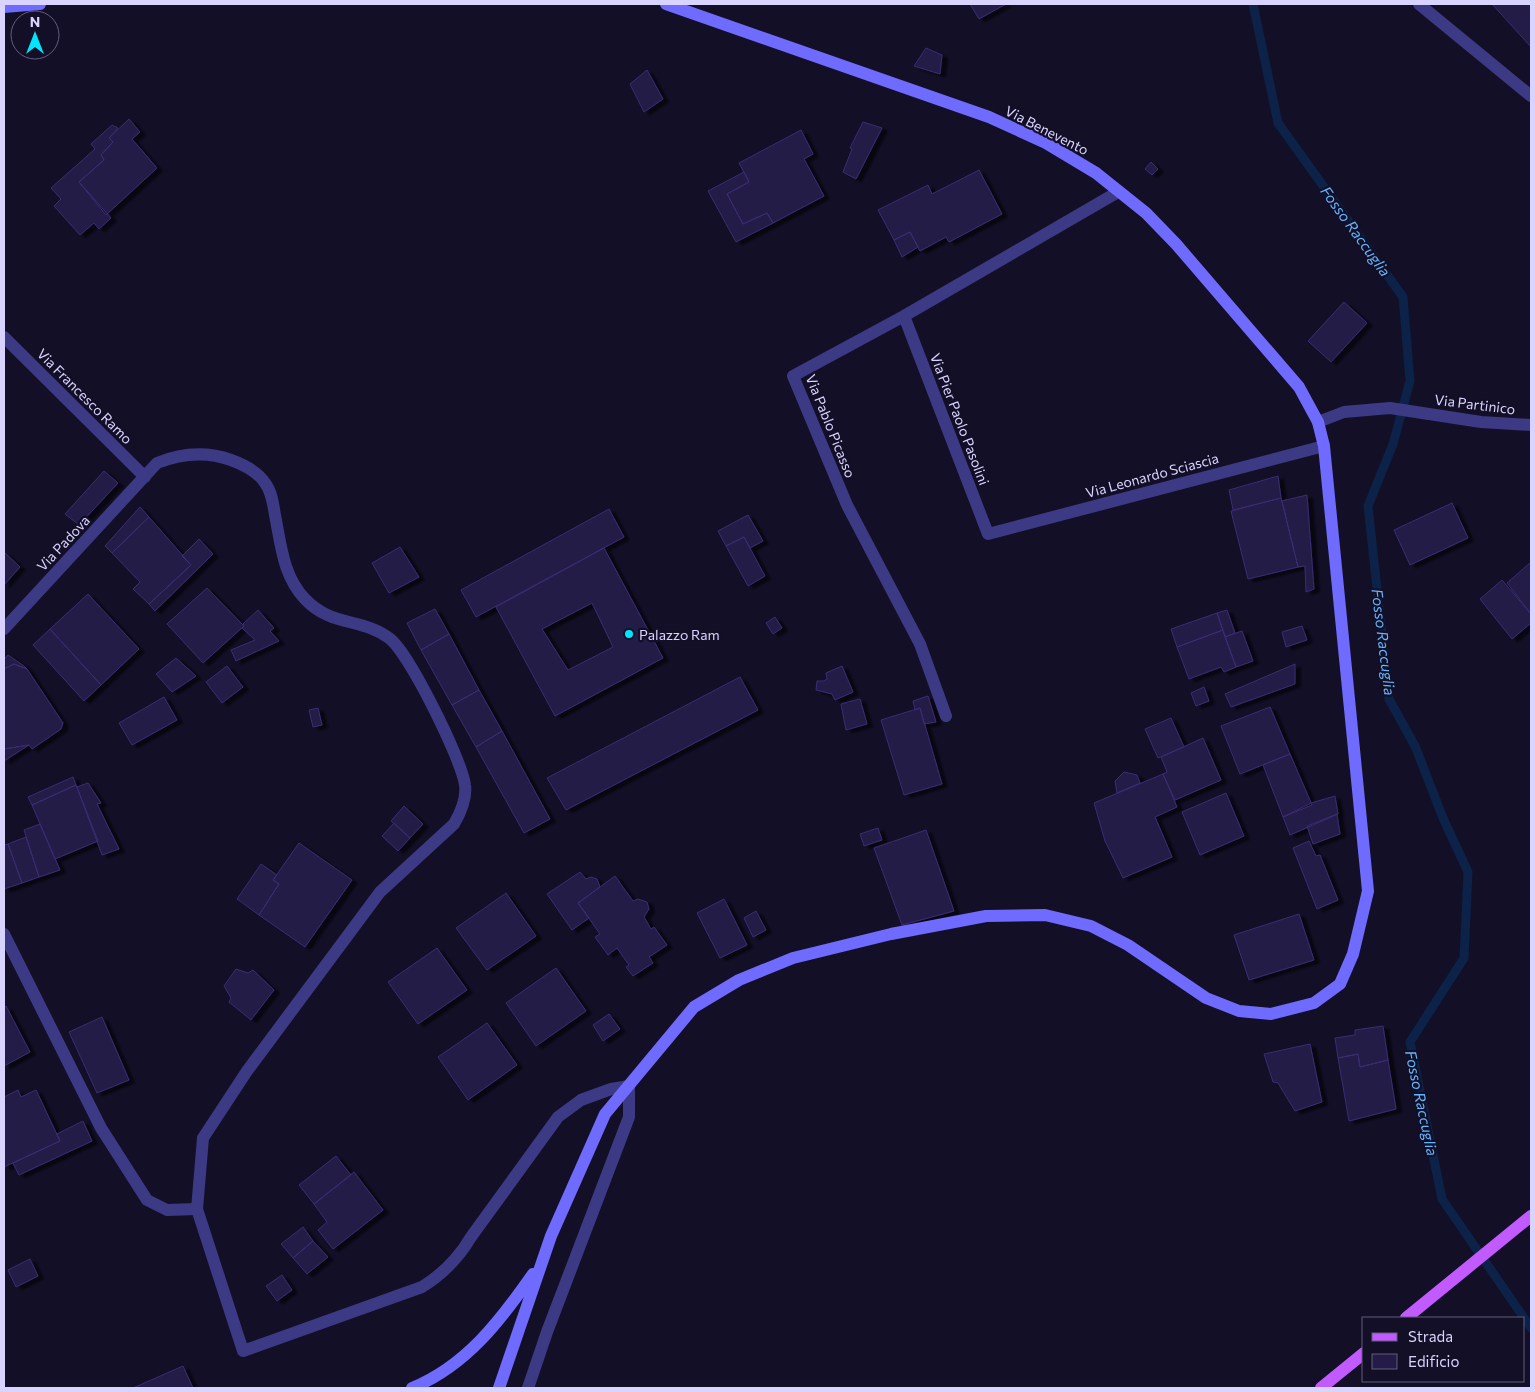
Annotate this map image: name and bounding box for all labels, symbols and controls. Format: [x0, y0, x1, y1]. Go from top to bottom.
north arrow [10, 10, 60, 60]
text: N [30, 13, 40, 30]
street label: Via Benevento [1003, 102, 1091, 158]
water label: Fosso Raccuglia [1317, 182, 1395, 280]
street label: Via Francesco Ramo [34, 345, 136, 447]
street label: Via Pier Paolo Pasolini [927, 351, 993, 487]
street label: Via Pablo Picasso [803, 372, 859, 480]
street label: Via Partinico [1434, 391, 1516, 417]
street label: Via Leonardo Sciascia [1084, 449, 1220, 501]
street label: Via Padova [33, 512, 93, 574]
water label: Fosso Raccuglia [1369, 588, 1399, 696]
place label: Palazzo Ram [639, 626, 720, 643]
marker: Palazzo Ram [623, 628, 635, 640]
water label: Fosso Raccuglia [1402, 1049, 1442, 1157]
legend [1362, 1317, 1525, 1382]
text: Strada [1408, 1327, 1453, 1345]
text: Edificio [1408, 1352, 1459, 1370]

